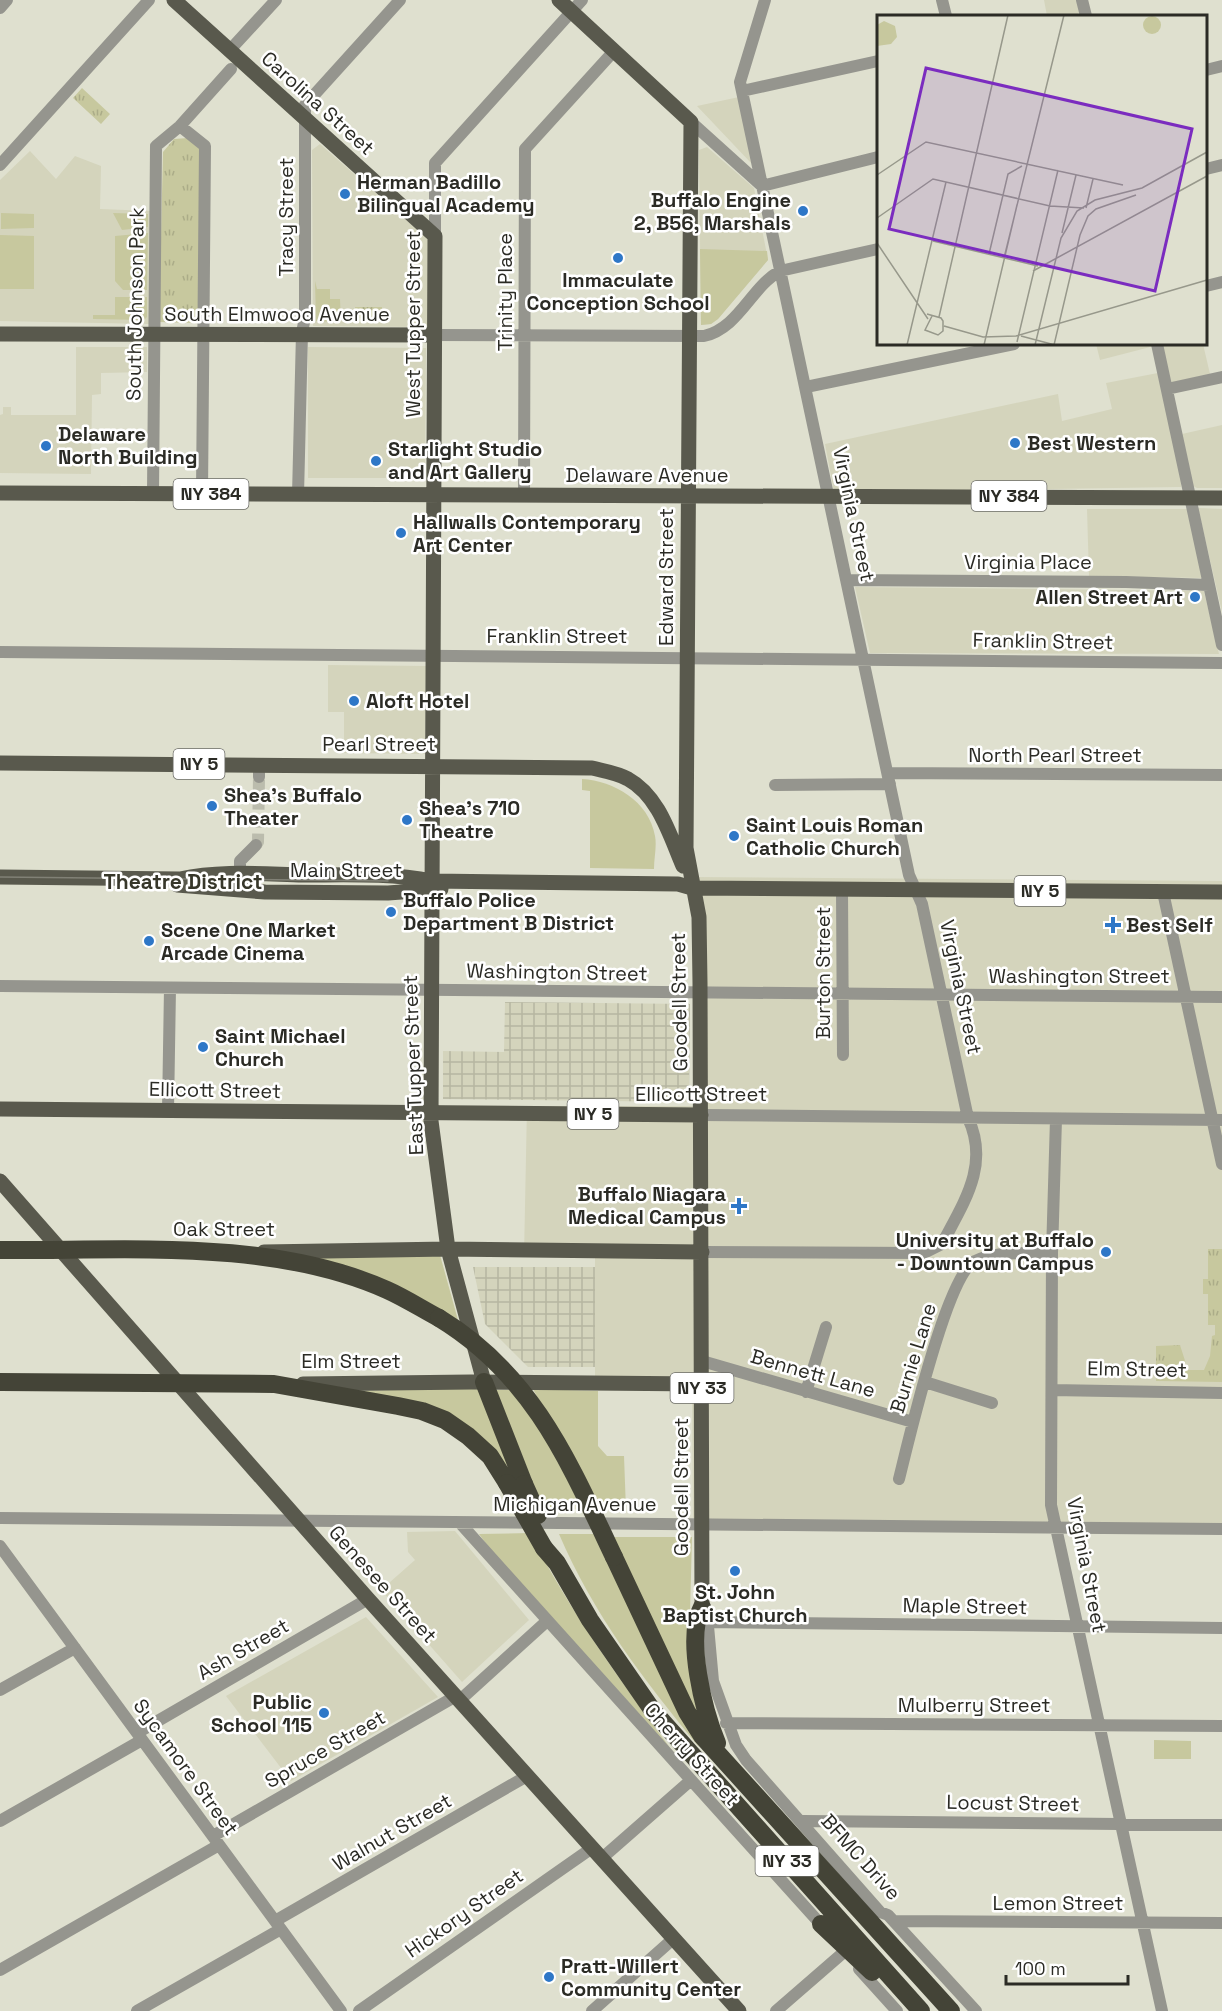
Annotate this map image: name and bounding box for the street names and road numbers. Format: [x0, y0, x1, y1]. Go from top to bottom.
street label: Carolina Street [256, 45, 380, 161]
street label: Tracy Street [273, 157, 299, 277]
street label: South Johnson Park [120, 207, 150, 401]
street label: West Tupper Street [400, 230, 426, 418]
street label: Trinity Place [492, 233, 518, 351]
street label: South Elmwood Avenue [164, 301, 390, 327]
street label: Virginia Street [827, 444, 881, 584]
street label: Delaware Avenue [565, 462, 729, 488]
road number: NY 384 [174, 479, 248, 509]
road number: NY 384 [972, 481, 1046, 511]
street label: Edward Street [653, 508, 679, 646]
street label: Virginia Place [964, 549, 1092, 575]
street label: Franklin Street [487, 623, 627, 649]
street label: Franklin Street [972, 627, 1114, 655]
street label: Pearl Street [322, 731, 436, 757]
street label: North Pearl Street [968, 742, 1142, 768]
road number: NY 5 [174, 749, 224, 779]
street label: Main Street [290, 857, 402, 883]
road number: NY 5 [1014, 876, 1066, 906]
street label: Burton Street [810, 907, 836, 1039]
street label: Virginia Street [934, 917, 988, 1057]
street label: Goodell Street [665, 932, 693, 1072]
street label: Washington Street [466, 957, 648, 987]
street label: Washington Street [988, 963, 1170, 989]
street label: East Tupper Street [397, 974, 429, 1156]
street label: Ellicott Street [149, 1076, 281, 1104]
street label: Ellicott Street [635, 1081, 767, 1107]
road number: NY 5 [568, 1099, 618, 1129]
street label: Oak Street [173, 1216, 275, 1242]
street label: Burnie Lane [884, 1300, 942, 1416]
street label: Bennett Lane [748, 1343, 878, 1403]
street label: Elm Street [301, 1348, 401, 1374]
street label: Elm Street [1087, 1355, 1187, 1383]
road number: NY 33 [670, 1373, 734, 1403]
street label: Goodell Street [668, 1418, 694, 1556]
street label: Michigan Avenue [493, 1491, 657, 1517]
street label: Virginia Street [1061, 1495, 1113, 1635]
street label: Genesee Street [323, 1520, 443, 1648]
street label: Maple Street [902, 1592, 1028, 1620]
street label: Ash Street [192, 1612, 294, 1686]
street label: Mulberry Street [898, 1692, 1050, 1718]
street label: Sycamore Street [128, 1694, 244, 1840]
street label: Cherry Street [639, 1697, 745, 1811]
street label: Spruce Street [260, 1704, 390, 1794]
street label: Walnut Street [328, 1787, 456, 1877]
street label: Locust Street [946, 1789, 1080, 1817]
street label: BFMC Drive [815, 1808, 907, 1906]
road number: NY 33 [756, 1846, 818, 1876]
street label: Hickory Street [400, 1863, 528, 1963]
street label: Lemon Street [993, 1890, 1123, 1916]

